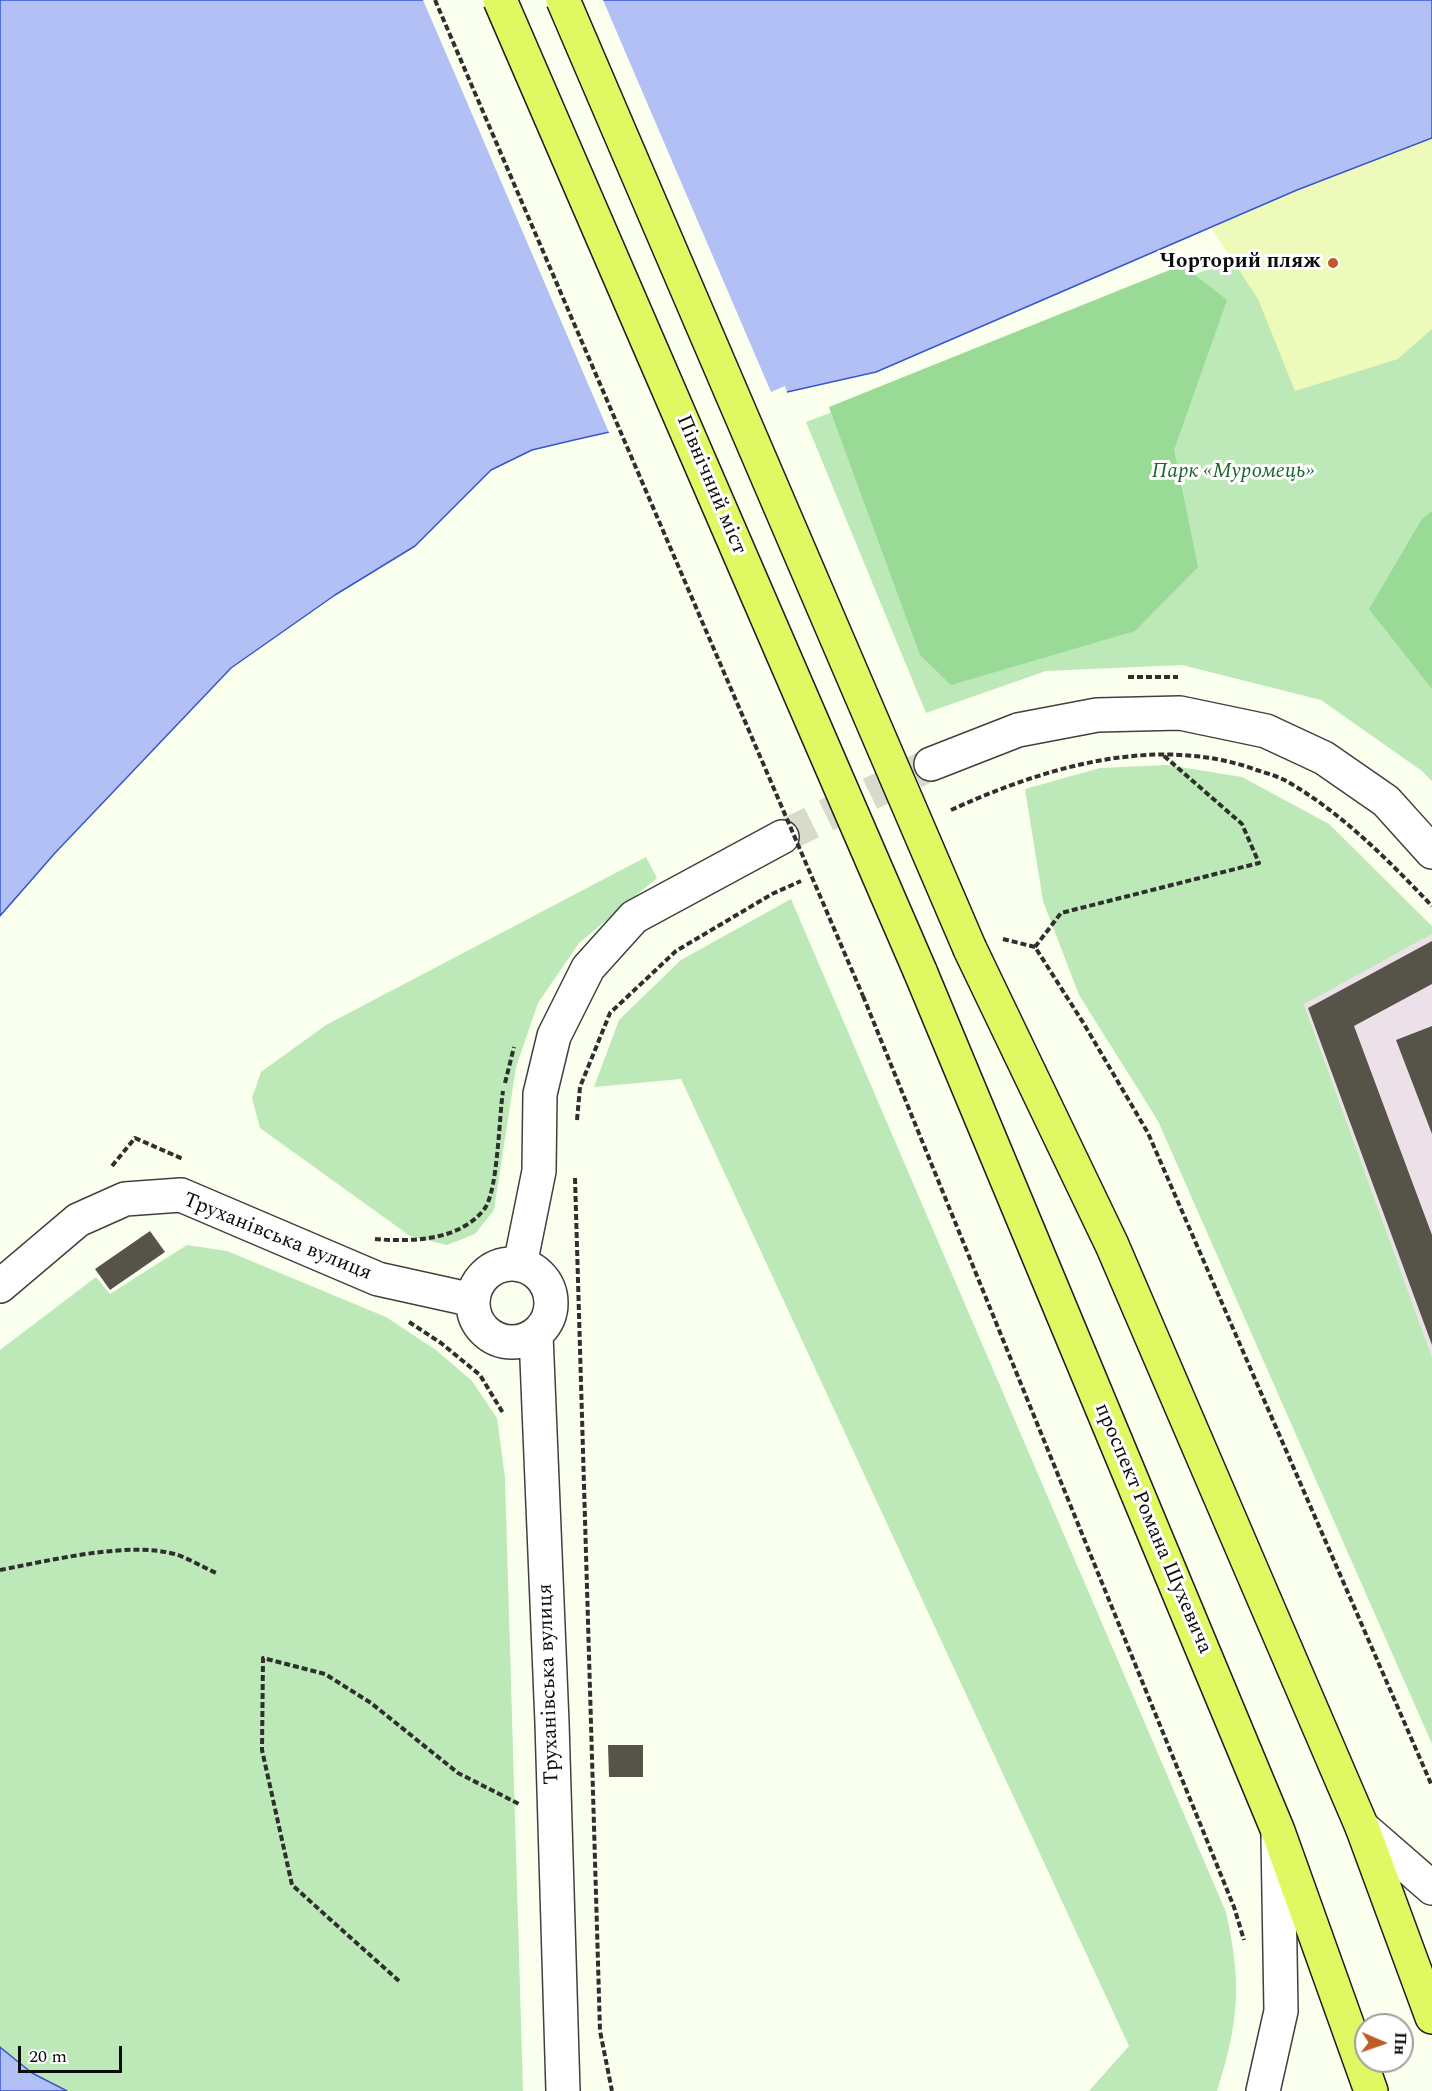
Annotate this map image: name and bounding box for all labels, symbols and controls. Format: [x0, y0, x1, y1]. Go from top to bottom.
place label: Чорторий пляж [1160, 250, 1321, 276]
marker: Чорторий пляж [1326, 256, 1340, 270]
street label: Північний міст [669, 412, 751, 558]
park label: Парк «Муромець» [1152, 460, 1314, 486]
street label: Труханівська вулиця [179, 1189, 375, 1287]
street label: проспект Романа Шухевича [1088, 1400, 1216, 1658]
street label: Труханівська вулиця [534, 1583, 566, 1785]
north arrow [1354, 2013, 1414, 2073]
text: Пн [1388, 2032, 1412, 2055]
scale bar [21, 2034, 124, 2072]
text: 20 m [29, 2043, 67, 2070]

